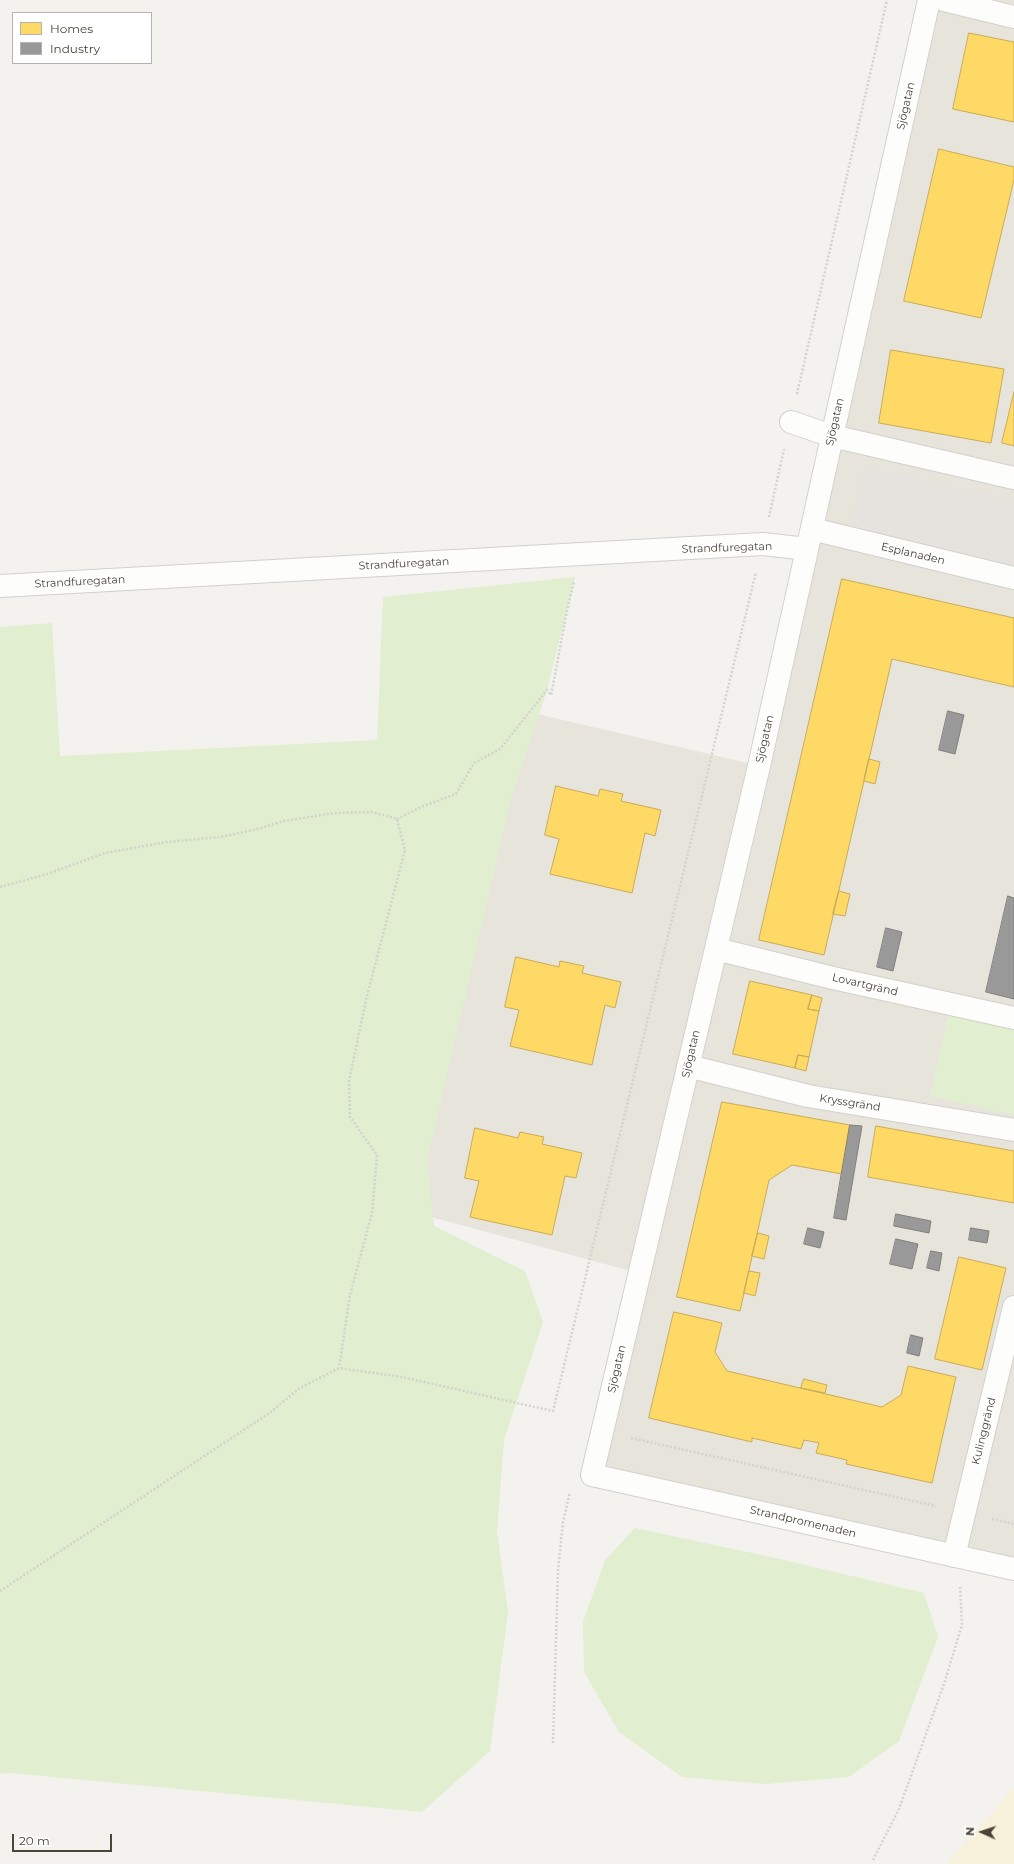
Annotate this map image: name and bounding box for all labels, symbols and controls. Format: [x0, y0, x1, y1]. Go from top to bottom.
legend [12, 12, 152, 64]
text: Homes [50, 21, 93, 36]
text: Industry [50, 41, 100, 56]
street label: Sjögatan [894, 81, 918, 131]
street label: Sjögatan [823, 397, 847, 447]
street label: Strandfuregatan [681, 540, 773, 556]
street label: Esplanaden [880, 540, 946, 568]
street label: Strandfuregatan [358, 555, 450, 573]
street label: Strandfuregatan [34, 573, 126, 591]
street label: Sjögatan [753, 714, 777, 764]
street label: Lovartgränd [831, 971, 899, 999]
street label: Sjögatan [679, 1029, 703, 1079]
street label: Kryssgränd [819, 1092, 881, 1114]
street label: Sjögatan [605, 1344, 629, 1394]
street label: Kulinggränd [969, 1396, 999, 1466]
street label: Strandpromenaden [748, 1503, 858, 1541]
north arrow [962, 1812, 1002, 1852]
scale bar [14, 1826, 114, 1852]
text: N [963, 1827, 977, 1836]
text: 20 m [19, 1833, 50, 1848]

